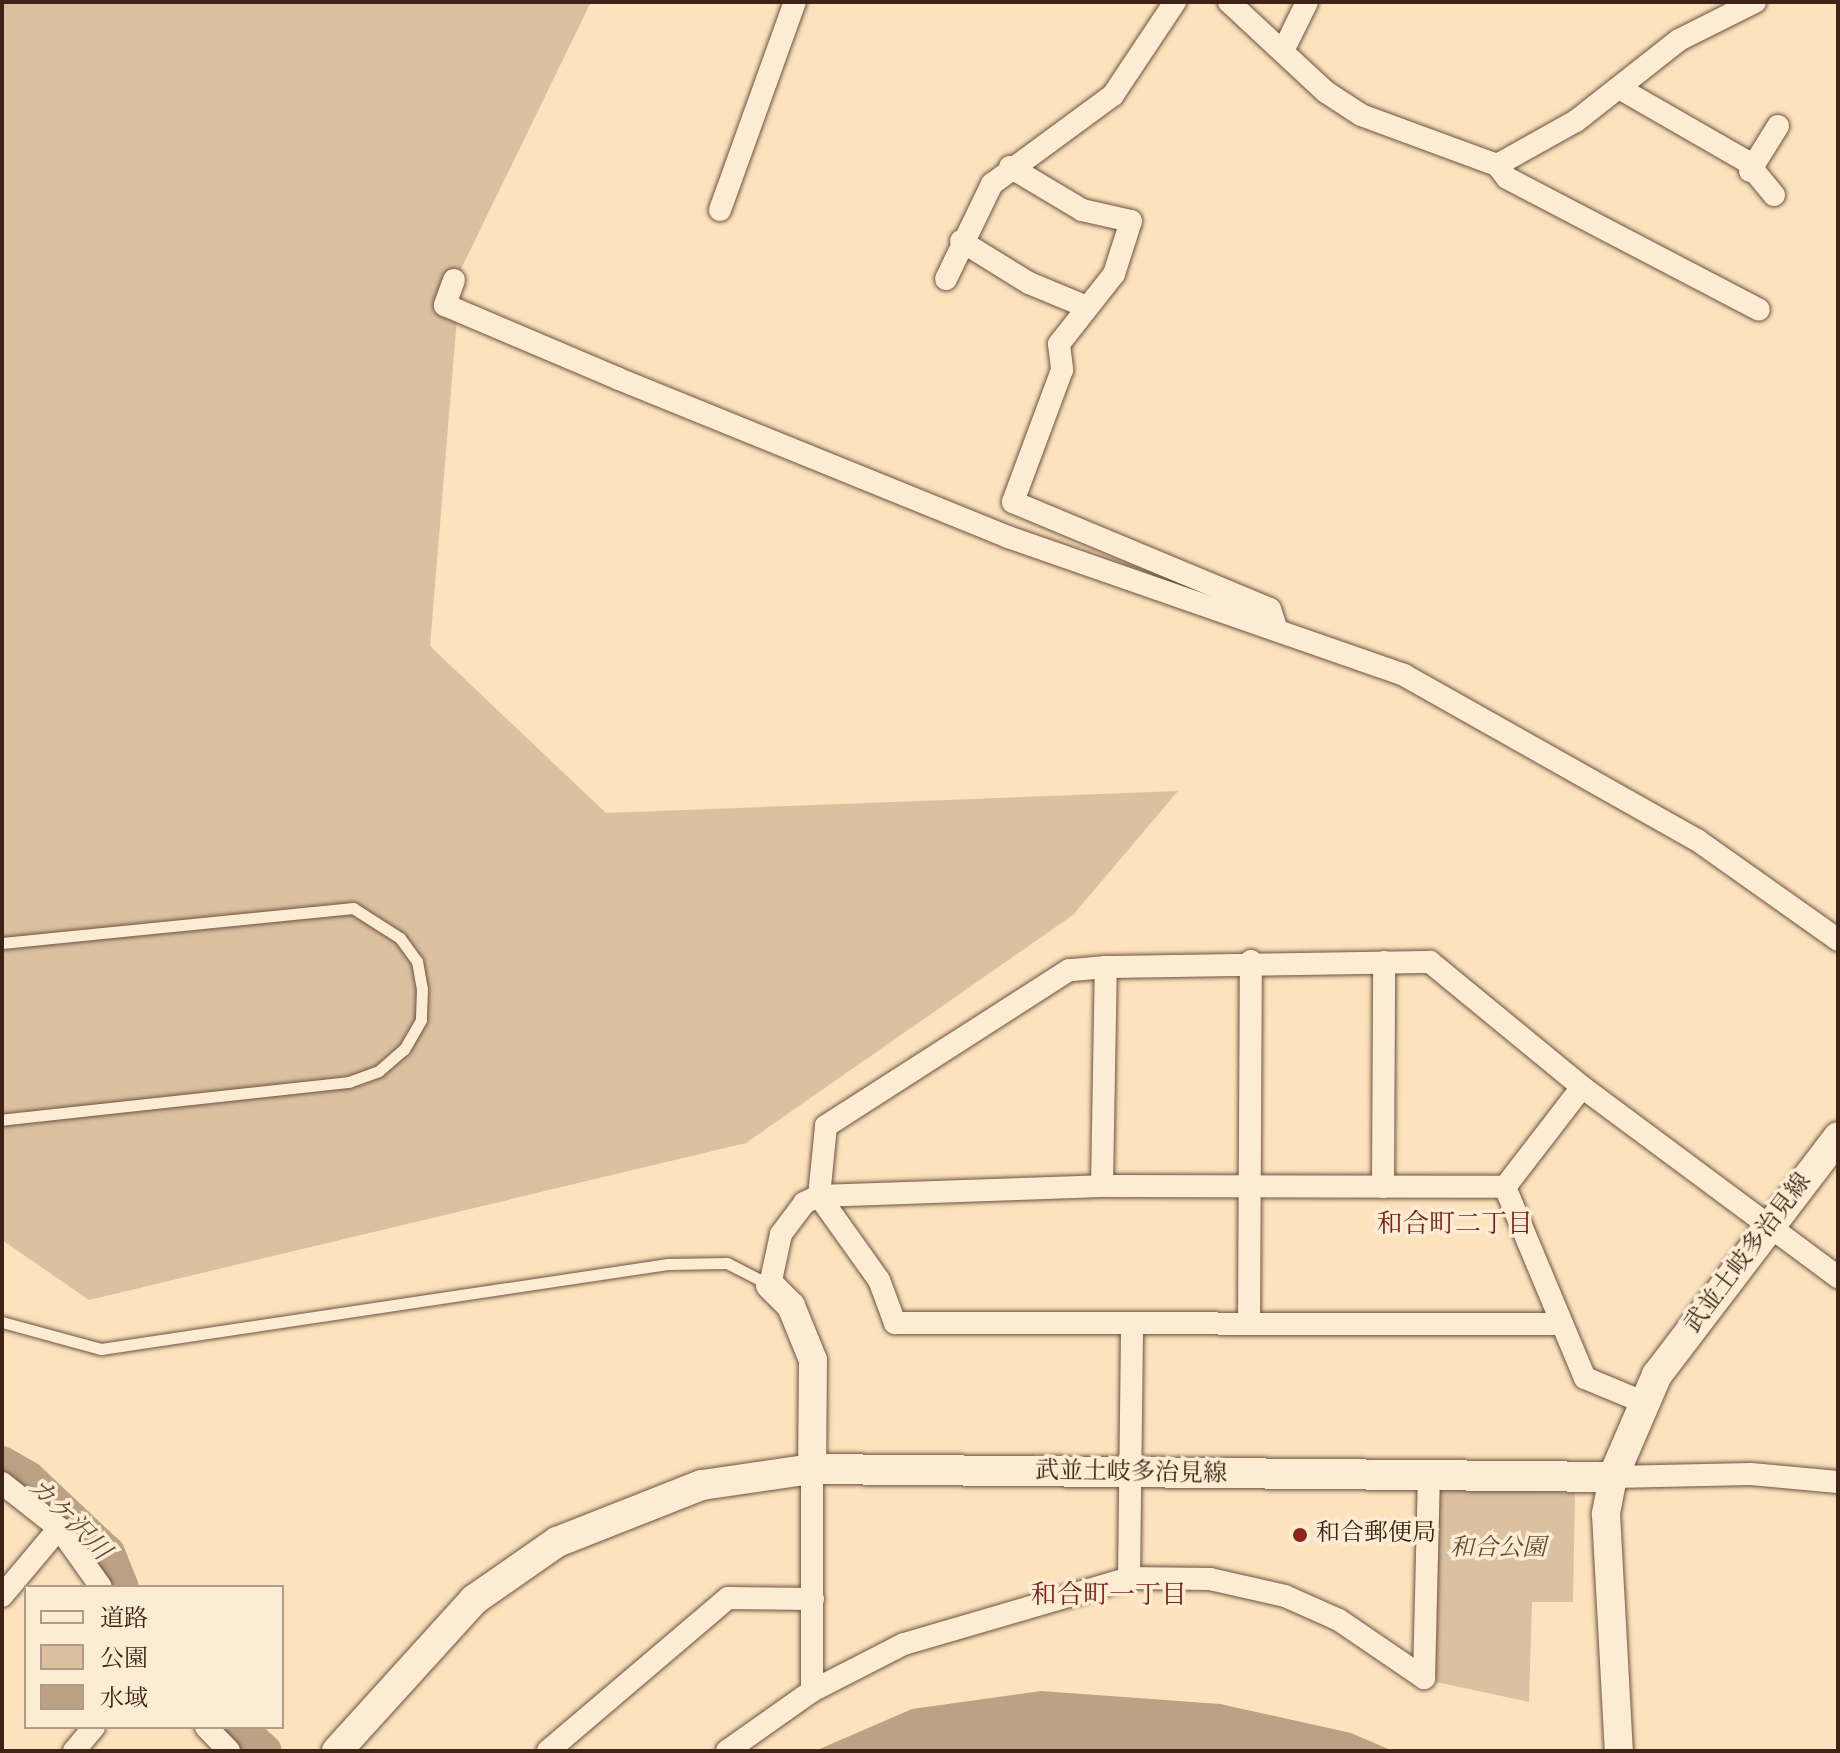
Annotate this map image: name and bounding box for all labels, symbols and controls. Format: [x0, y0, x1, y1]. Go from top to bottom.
street label: 武並土岐多治見線 [1680, 1169, 1818, 1339]
district label: 和合町二丁目 [1377, 1210, 1533, 1242]
street label: 武並土岐多治見線 [1035, 1458, 1227, 1490]
water label: カケ沢川 [20, 1472, 116, 1568]
place label: 和合郵便局 [1316, 1521, 1436, 1549]
marker: 和合郵便局 [1291, 1526, 1309, 1544]
park label: 和合公園 [1450, 1536, 1546, 1564]
district label: 和合町一丁目 [1031, 1581, 1187, 1613]
legend [24, 1585, 284, 1729]
text: 道路 [100, 1603, 148, 1637]
text: 公園 [100, 1643, 148, 1677]
text: 水域 [100, 1683, 148, 1717]

